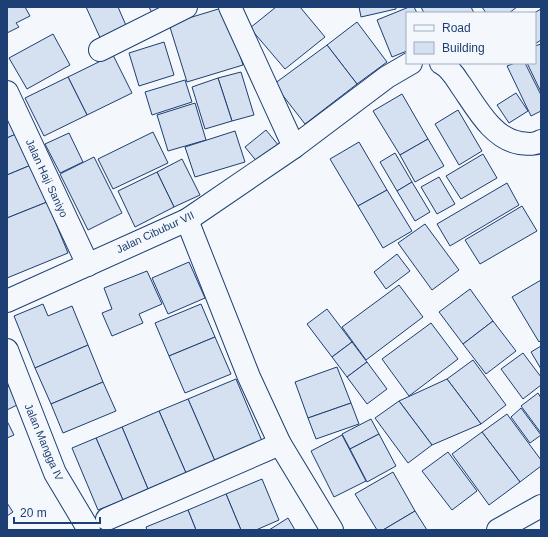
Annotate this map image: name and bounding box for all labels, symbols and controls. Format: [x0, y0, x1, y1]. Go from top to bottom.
legend [406, 12, 536, 64]
text: Road [442, 21, 471, 35]
text: Building [442, 41, 485, 55]
street label: Jalan Haji Saniyo [24, 137, 70, 219]
street label: Jalan Cibubur VII [114, 209, 196, 255]
street label: Jalan Mangga IV [22, 402, 66, 483]
scale bar [14, 499, 100, 525]
text: 20 m [20, 506, 47, 520]

